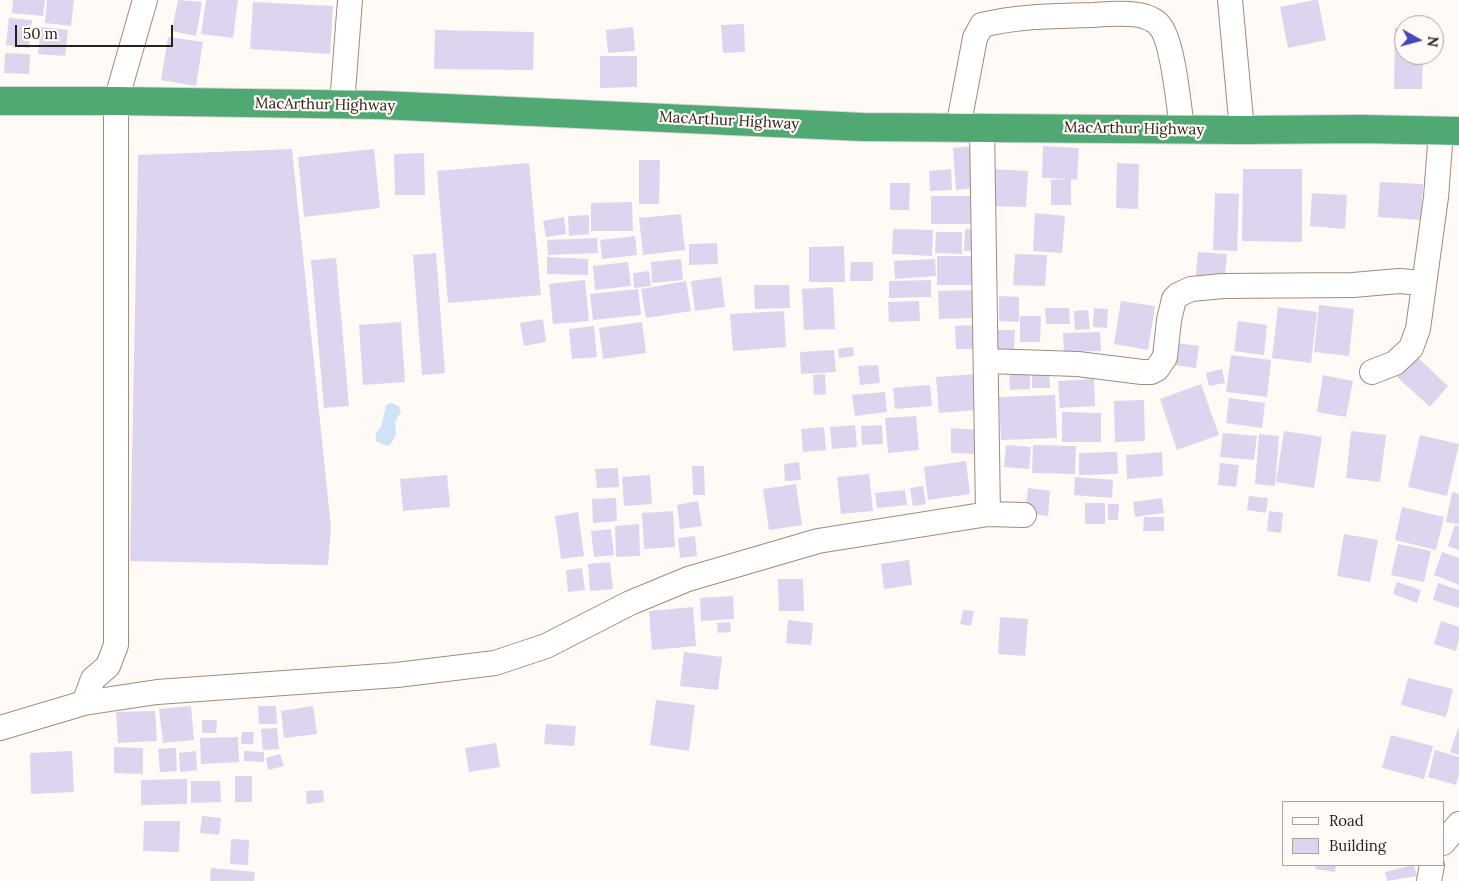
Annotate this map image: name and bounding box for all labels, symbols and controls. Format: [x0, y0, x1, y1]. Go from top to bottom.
scale bar [18, 15, 175, 47]
north arrow [1394, 15, 1444, 65]
text: 50 m [23, 24, 58, 43]
text: N [1423, 35, 1442, 48]
street label: MacArthur Highway [255, 95, 395, 115]
street label: MacArthur Highway [658, 108, 800, 134]
street label: MacArthur Highway [1064, 119, 1204, 139]
legend [1282, 801, 1444, 866]
text: Road [1329, 811, 1364, 830]
text: Building [1329, 836, 1386, 855]

